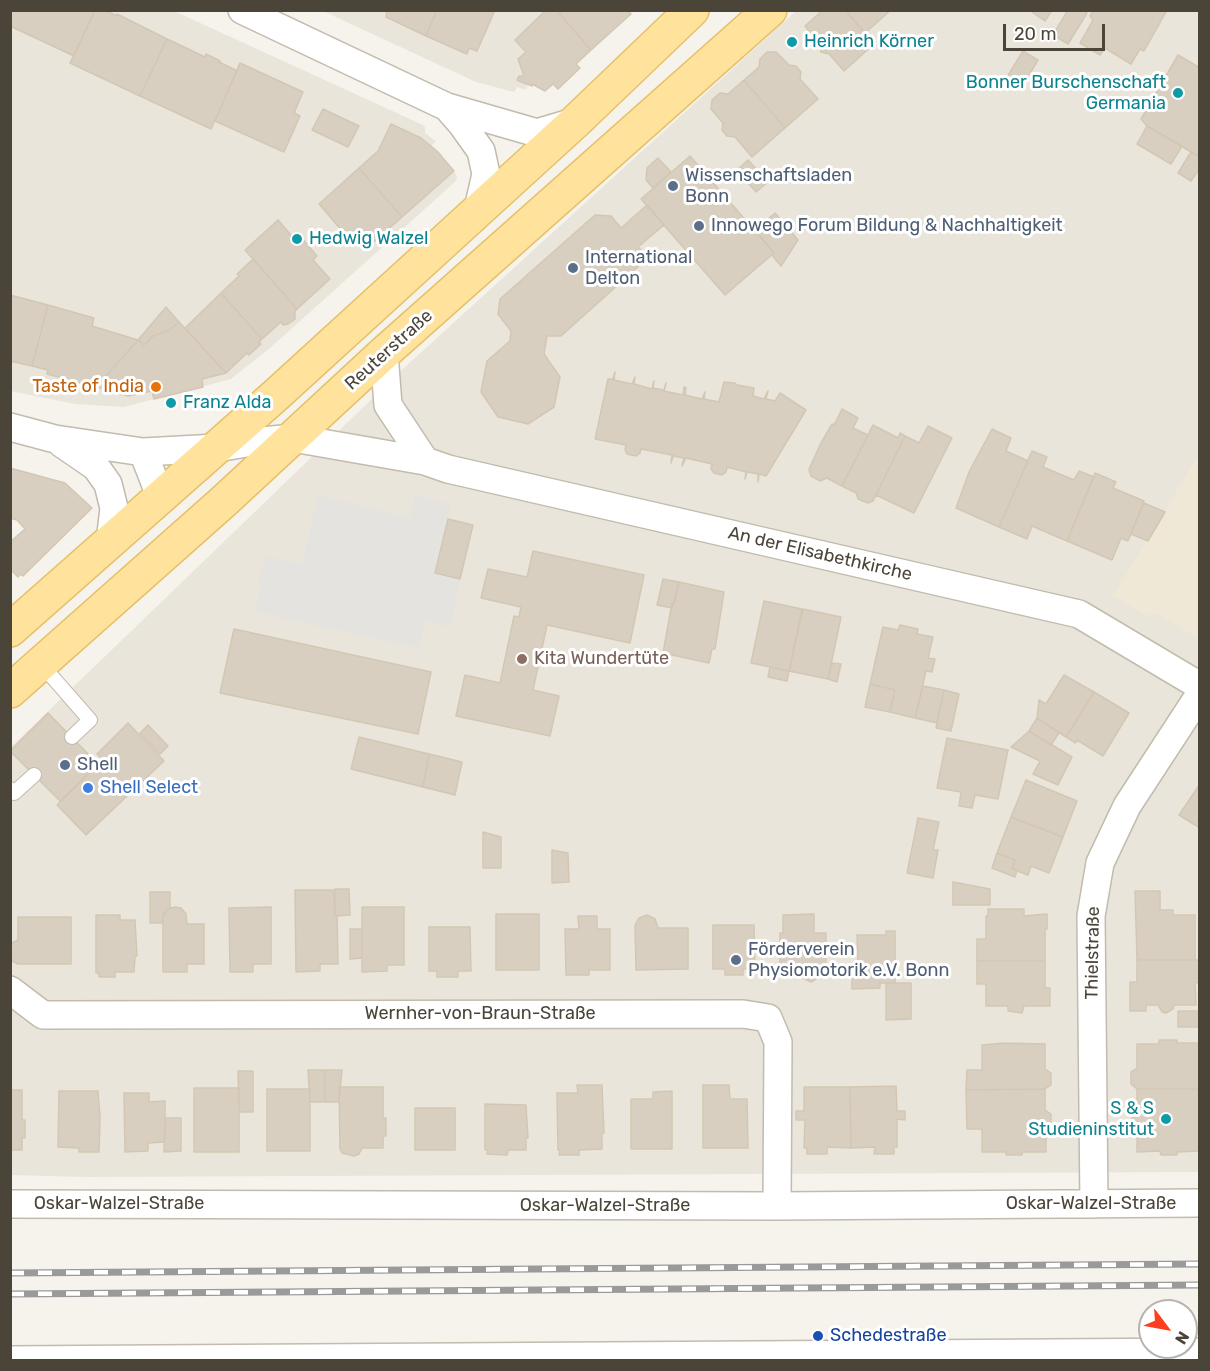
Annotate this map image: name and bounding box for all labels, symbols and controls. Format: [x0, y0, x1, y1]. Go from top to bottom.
scale bar [1006, 12, 1108, 50]
text: 20 m [1014, 23, 1056, 45]
place label: Heinrich Körner [804, 31, 934, 53]
marker: Heinrich Körner [785, 35, 799, 49]
place label: Bonner Burschenschaft Germania [966, 72, 1166, 115]
marker: Bonner Burschenschaft Germania [1171, 86, 1185, 100]
place label: Wissenschaftsladen Bonn [685, 165, 852, 207]
marker: Wissenschaftsladen Bonn [666, 179, 680, 193]
place label: Innowego Forum Bildung & Nachhaltigkeit [711, 215, 1063, 237]
marker: Innowego Forum Bildung & Nachhaltigkeit [692, 219, 706, 233]
place label: Hedwig Walzel [309, 228, 428, 250]
marker: Hedwig Walzel [290, 232, 304, 246]
place label: International Delton [585, 247, 692, 290]
marker: International Delton [566, 261, 580, 275]
street label: Reuterstraße [341, 305, 437, 395]
place label: Taste of India [32, 376, 144, 398]
marker: Taste of India [149, 380, 163, 394]
place label: Franz Alda [183, 392, 271, 414]
marker: Franz Alda [164, 396, 178, 410]
street label: An der Elisabethkirche [726, 522, 914, 586]
place label: Kita Wundertüte [534, 648, 669, 670]
marker: Kita Wundertüte [515, 652, 529, 666]
place label: Shell [77, 754, 118, 776]
marker: Shell [58, 758, 72, 772]
place label: Shell Select [100, 777, 198, 799]
marker: Shell Select [81, 781, 95, 795]
street label: Thielstraße [1081, 906, 1105, 1000]
place label: Förderverein Physiomotorik e.V. Bonn [748, 939, 949, 982]
marker: Förderverein Physiomotorik e.V. Bonn [729, 953, 743, 967]
street label: Wernher-von-Braun-Straße [364, 1003, 596, 1025]
place label: S & S Studieninstitut [1028, 1098, 1154, 1140]
marker: S & S Studieninstitut [1159, 1112, 1173, 1126]
street label: Oskar-Walzel-Straße [34, 1193, 204, 1215]
street label: Oskar-Walzel-Straße [1006, 1193, 1176, 1215]
street label: Oskar-Walzel-Straße [520, 1195, 690, 1217]
north arrow [1138, 1299, 1198, 1359]
place label: Schedestraße [830, 1325, 946, 1347]
text: N [1171, 1328, 1193, 1348]
marker: Schedestraße [811, 1329, 825, 1343]

